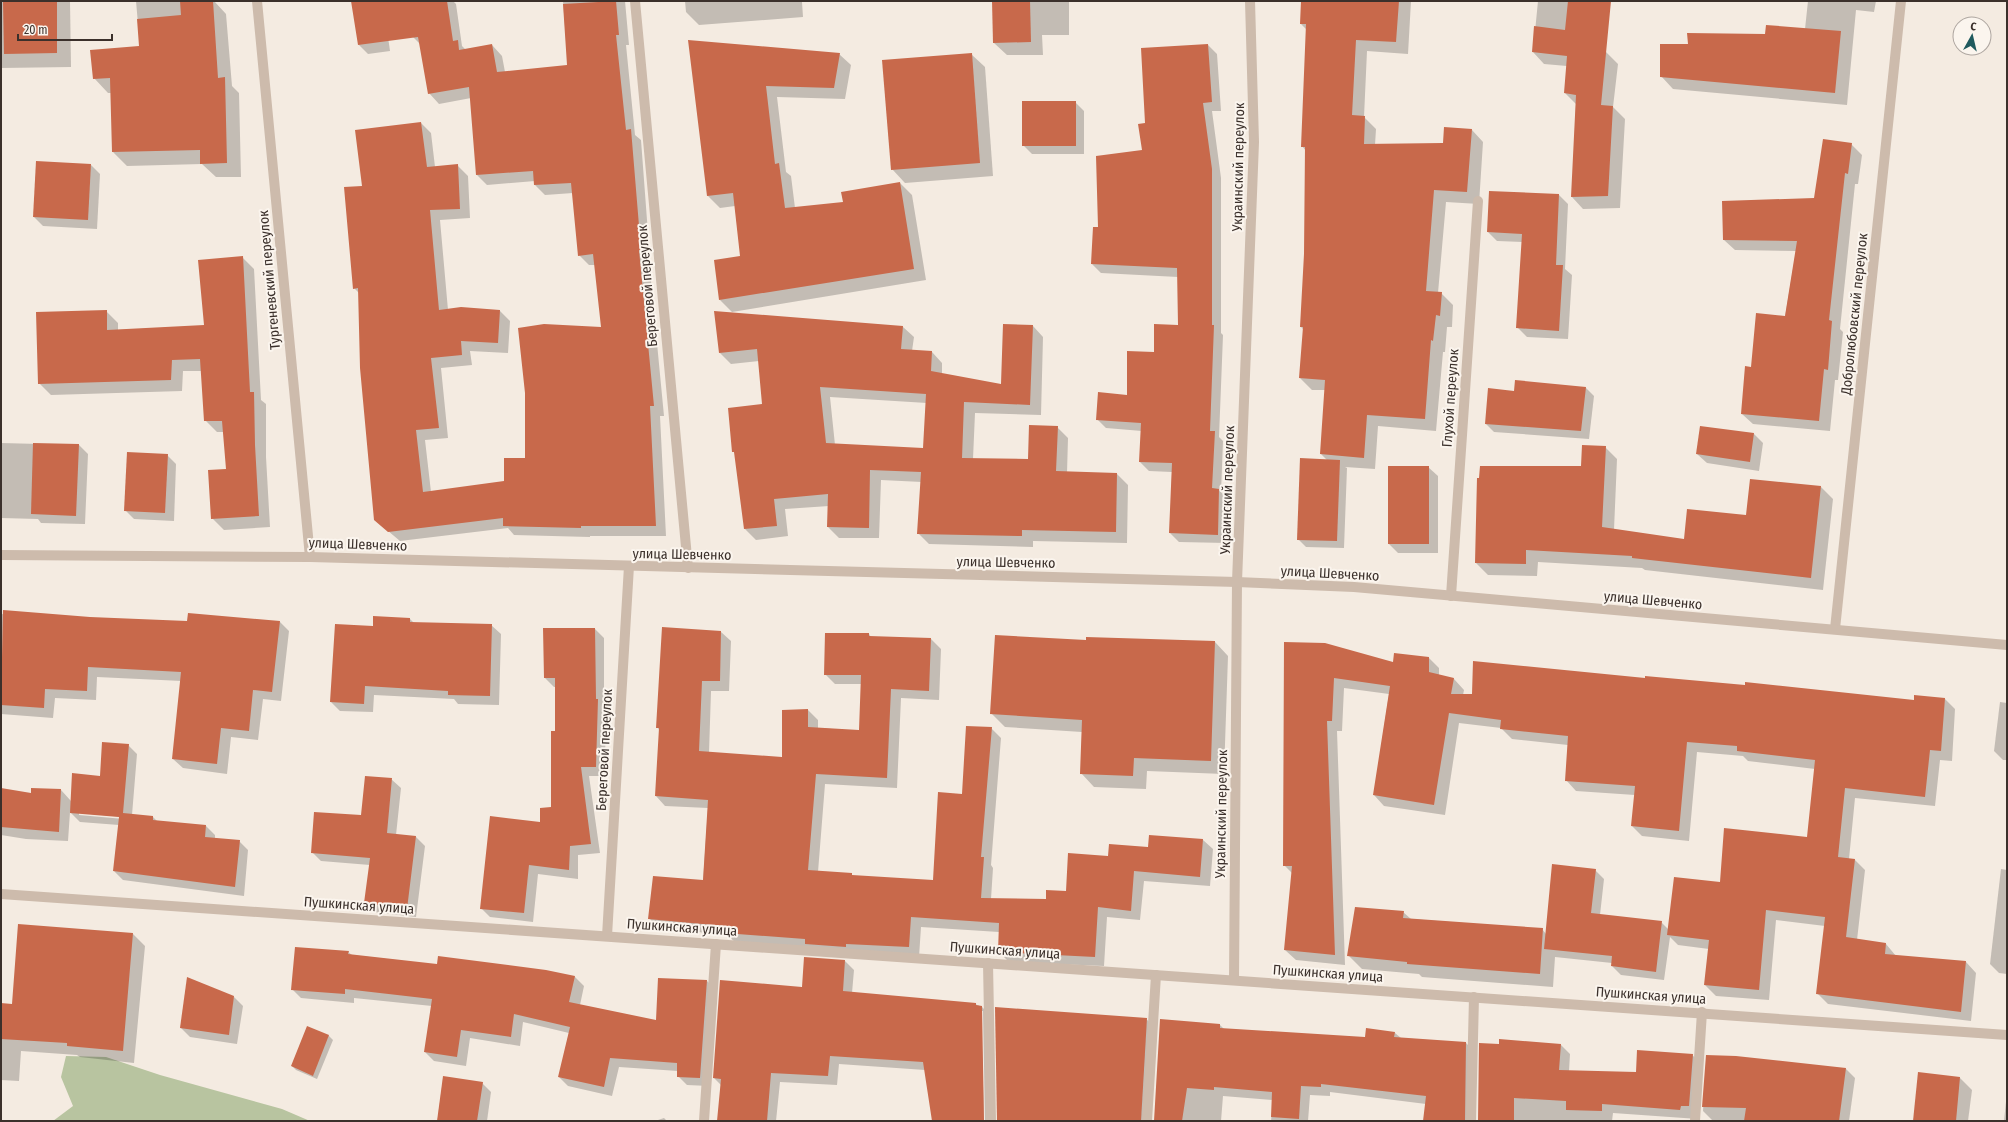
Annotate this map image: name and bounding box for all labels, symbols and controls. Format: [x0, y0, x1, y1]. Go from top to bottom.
scale bar [18, 16, 112, 42]
north arrow [1952, 16, 1992, 56]
text: С [1970, 20, 1977, 33]
text: 20 m [24, 23, 48, 37]
street label: Украинский переулок [1229, 102, 1248, 233]
street label: Тургеневский переулок [255, 209, 284, 350]
street label: Береговой переулок [634, 224, 661, 348]
street label: Добролюбовский переулок [1837, 232, 1871, 397]
street label: Глухой переулок [1439, 348, 1462, 448]
street label: Украинский переулок [1217, 425, 1238, 556]
street label: улица Шевченко [308, 534, 408, 555]
street label: улица Шевченко [632, 545, 731, 564]
street label: улица Шевченко [956, 553, 1055, 572]
street label: улица Шевченко [1280, 562, 1380, 585]
street label: улица Шевченко [1603, 588, 1703, 613]
street label: Береговой переулок [593, 688, 616, 811]
street label: Украинский переулок [1212, 749, 1231, 880]
street label: Пушкинская улица [303, 893, 415, 918]
street label: Пушкинская улица [626, 915, 738, 940]
street label: Пушкинская улица [949, 938, 1061, 963]
street label: Пушкинская улица [1272, 961, 1384, 986]
street label: Пушкинская улица [1595, 983, 1707, 1008]

